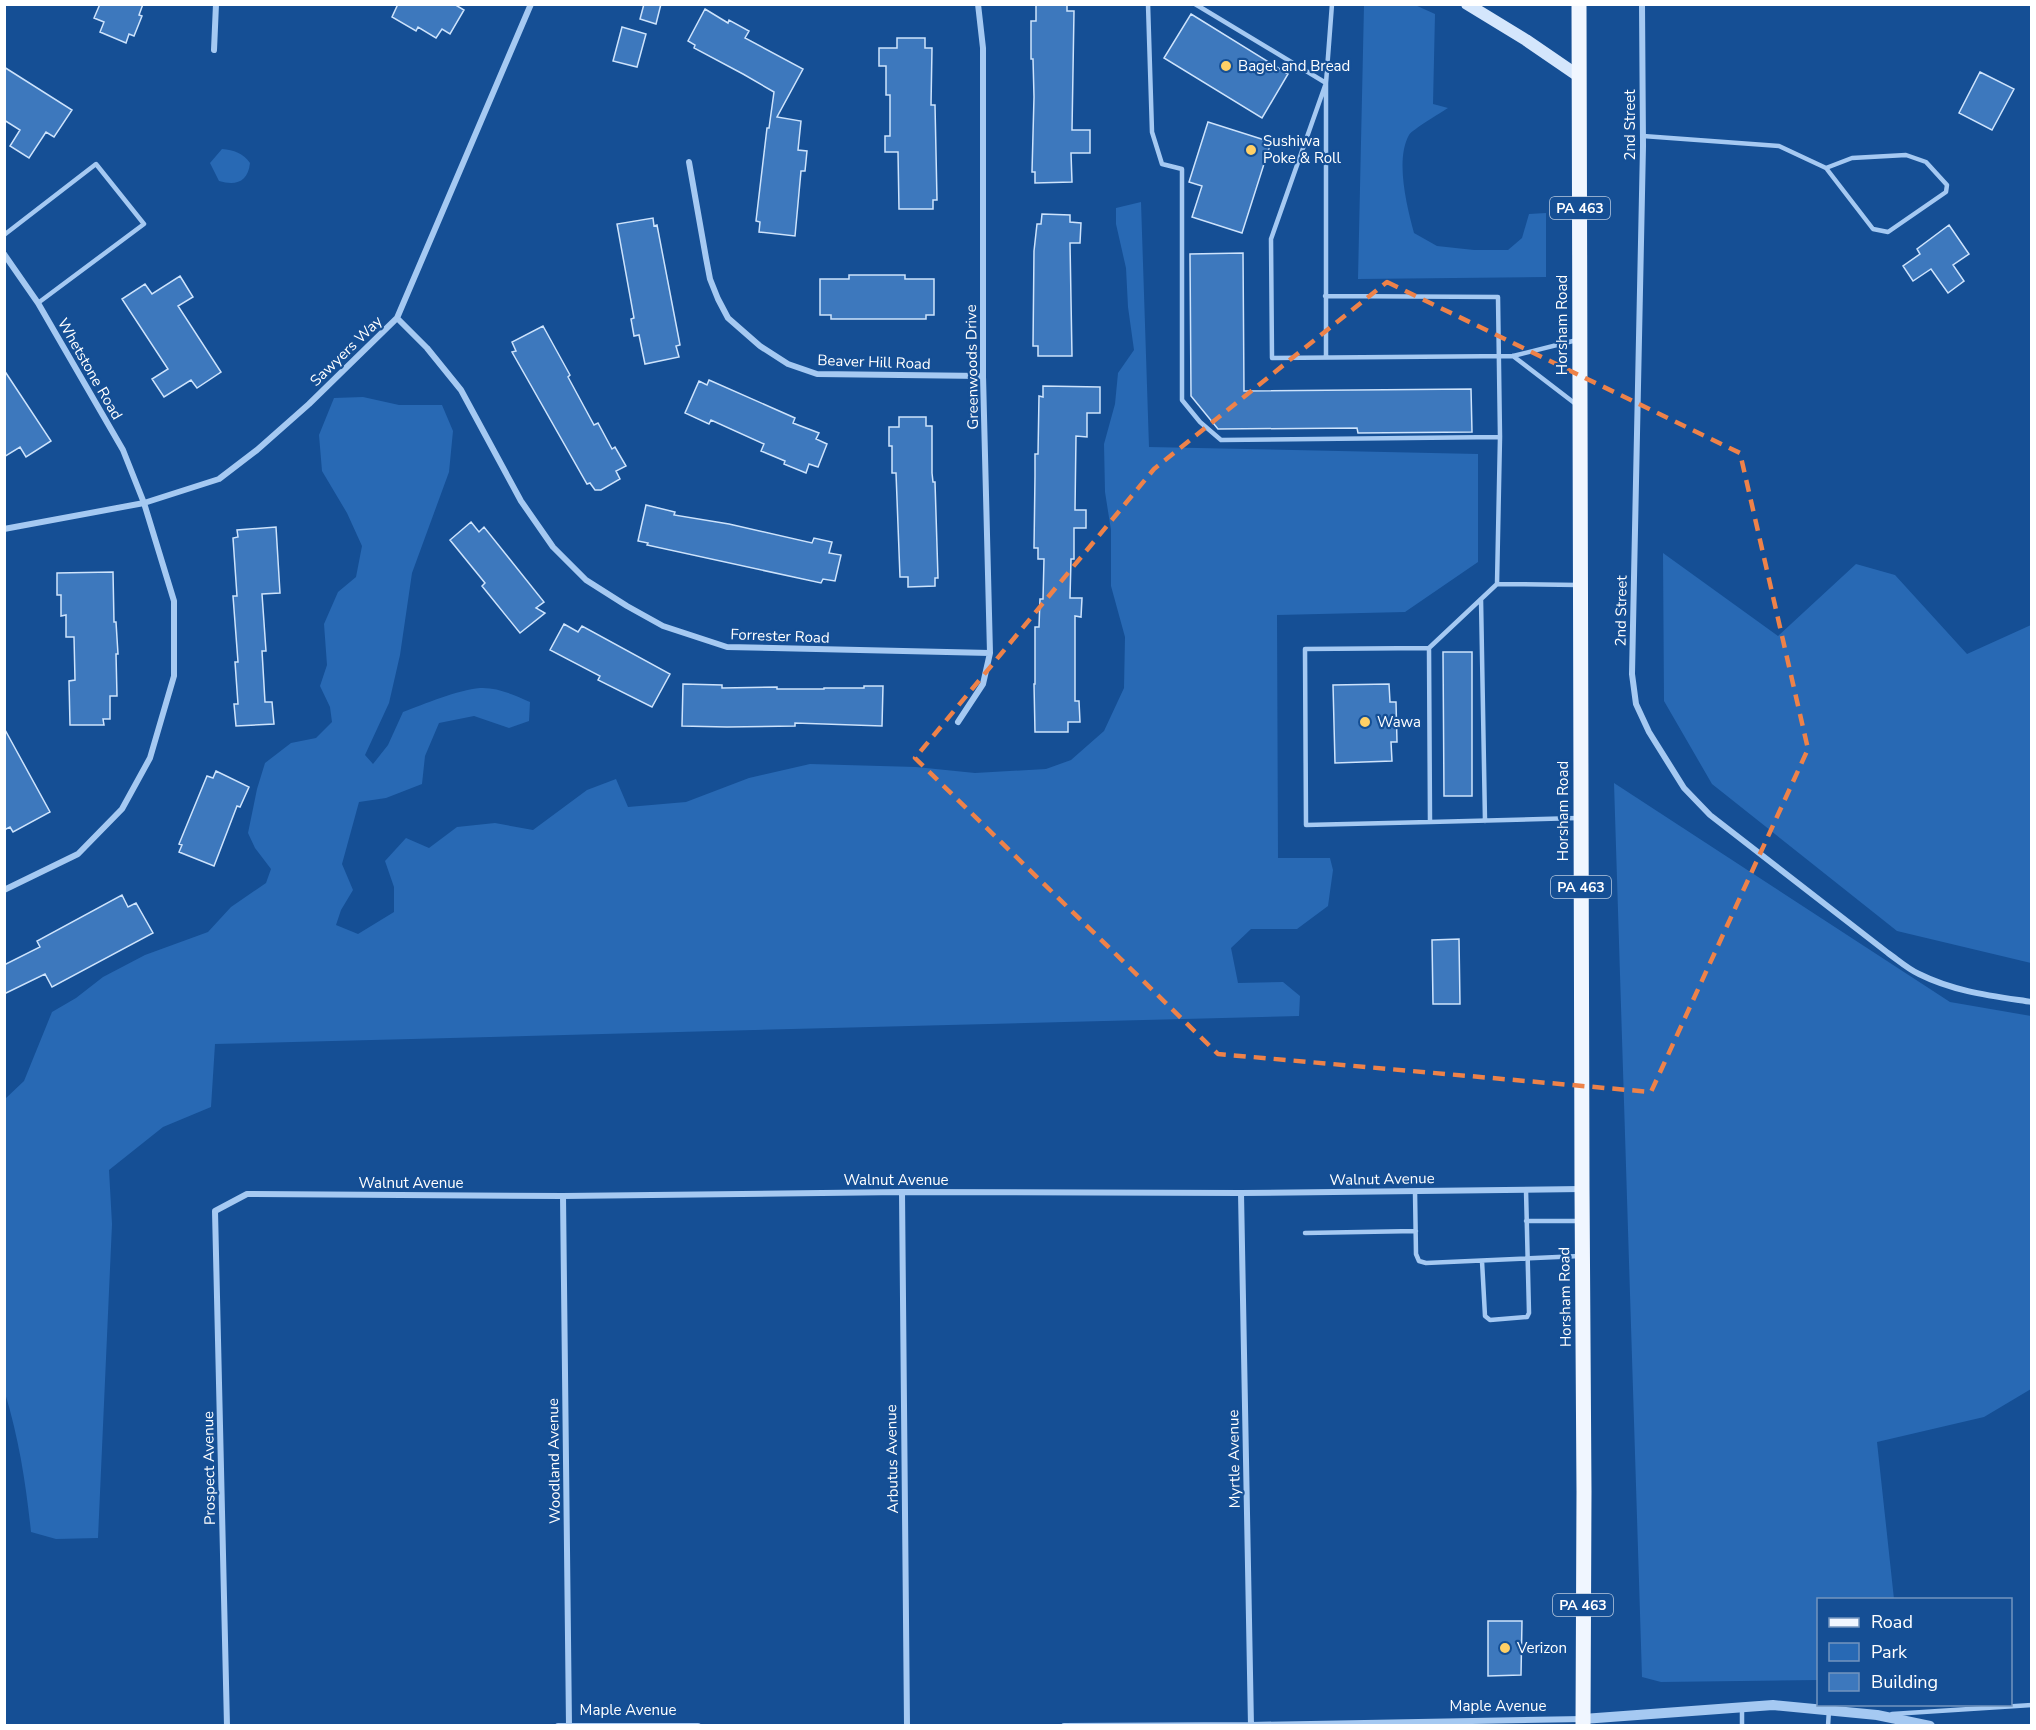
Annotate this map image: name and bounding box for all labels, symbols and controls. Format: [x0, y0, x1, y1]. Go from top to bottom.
place label: Bagel and Bread [1238, 56, 1350, 76]
marker: Bagel and Bread [1219, 59, 1233, 73]
street label: 2nd Street [1620, 89, 1640, 161]
place label: Sushiwa Poke & Roll [1263, 131, 1342, 168]
marker: Sushiwa Poke & Roll [1244, 143, 1258, 157]
road number: PA 463 [1550, 197, 1610, 219]
street label: Horsham Road [1552, 275, 1572, 375]
street label: Greenwoods Drive [961, 304, 983, 430]
street label: Sawyers Way [306, 311, 387, 391]
street label: Whetstone Road [53, 315, 127, 423]
street label: Beaver Hill Road [817, 350, 931, 374]
street label: 2nd Street [1610, 575, 1632, 647]
street label: Forrester Road [730, 624, 830, 648]
place label: Wawa [1377, 712, 1421, 732]
marker: Wawa [1358, 715, 1372, 729]
street label: Horsham Road [1553, 761, 1573, 861]
road number: PA 463 [1551, 876, 1611, 898]
street label: Walnut Avenue [1329, 1168, 1435, 1190]
street label: Walnut Avenue [843, 1170, 949, 1190]
street label: Walnut Avenue [358, 1173, 464, 1193]
street label: Horsham Road [1554, 1247, 1576, 1347]
street label: Woodland Avenue [543, 1398, 565, 1524]
street label: Arbutus Avenue [881, 1404, 903, 1514]
street label: Myrtle Avenue [1223, 1409, 1245, 1509]
street label: Prospect Avenue [198, 1411, 220, 1525]
road number: PA 463 [1553, 1594, 1613, 1616]
legend [1817, 1598, 2012, 1706]
text: Road [1871, 1610, 1913, 1634]
place label: Verizon [1516, 1638, 1567, 1658]
text: Park [1871, 1640, 1908, 1664]
marker: Verizon [1498, 1641, 1512, 1655]
text: Building [1871, 1670, 1938, 1694]
street label: Maple Avenue [1450, 1696, 1546, 1716]
street label: Maple Avenue [580, 1700, 676, 1720]

